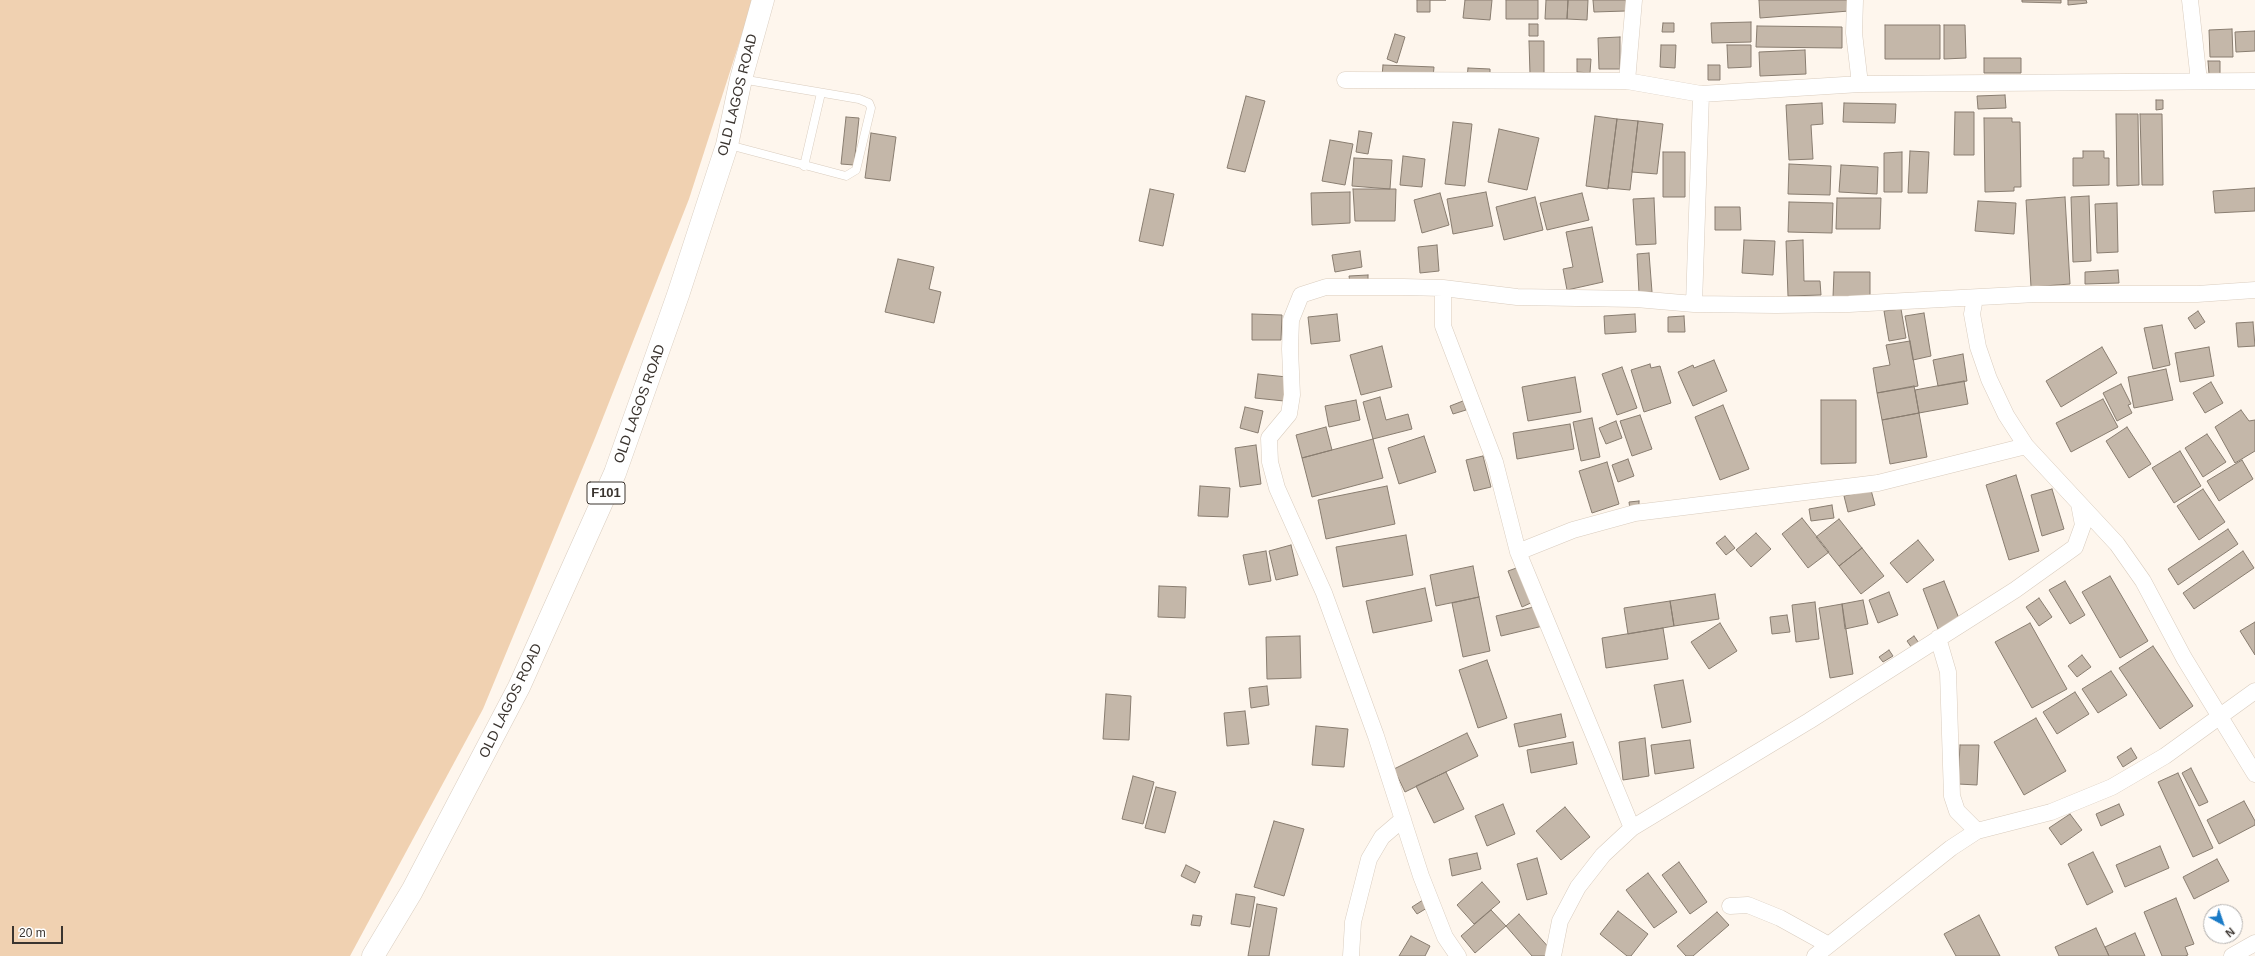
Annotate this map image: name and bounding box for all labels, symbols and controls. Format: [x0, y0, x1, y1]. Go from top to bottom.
street label: OLD LAGOS ROAD [715, 32, 761, 158]
street label: OLD LAGOS ROAD [611, 342, 669, 466]
road number: F101 [587, 482, 625, 504]
street label: OLD LAGOS ROAD [476, 641, 546, 761]
north arrow [2203, 904, 2243, 944]
scale bar [14, 918, 65, 944]
text: N [2223, 925, 2237, 940]
text: 20 m [19, 926, 46, 940]

